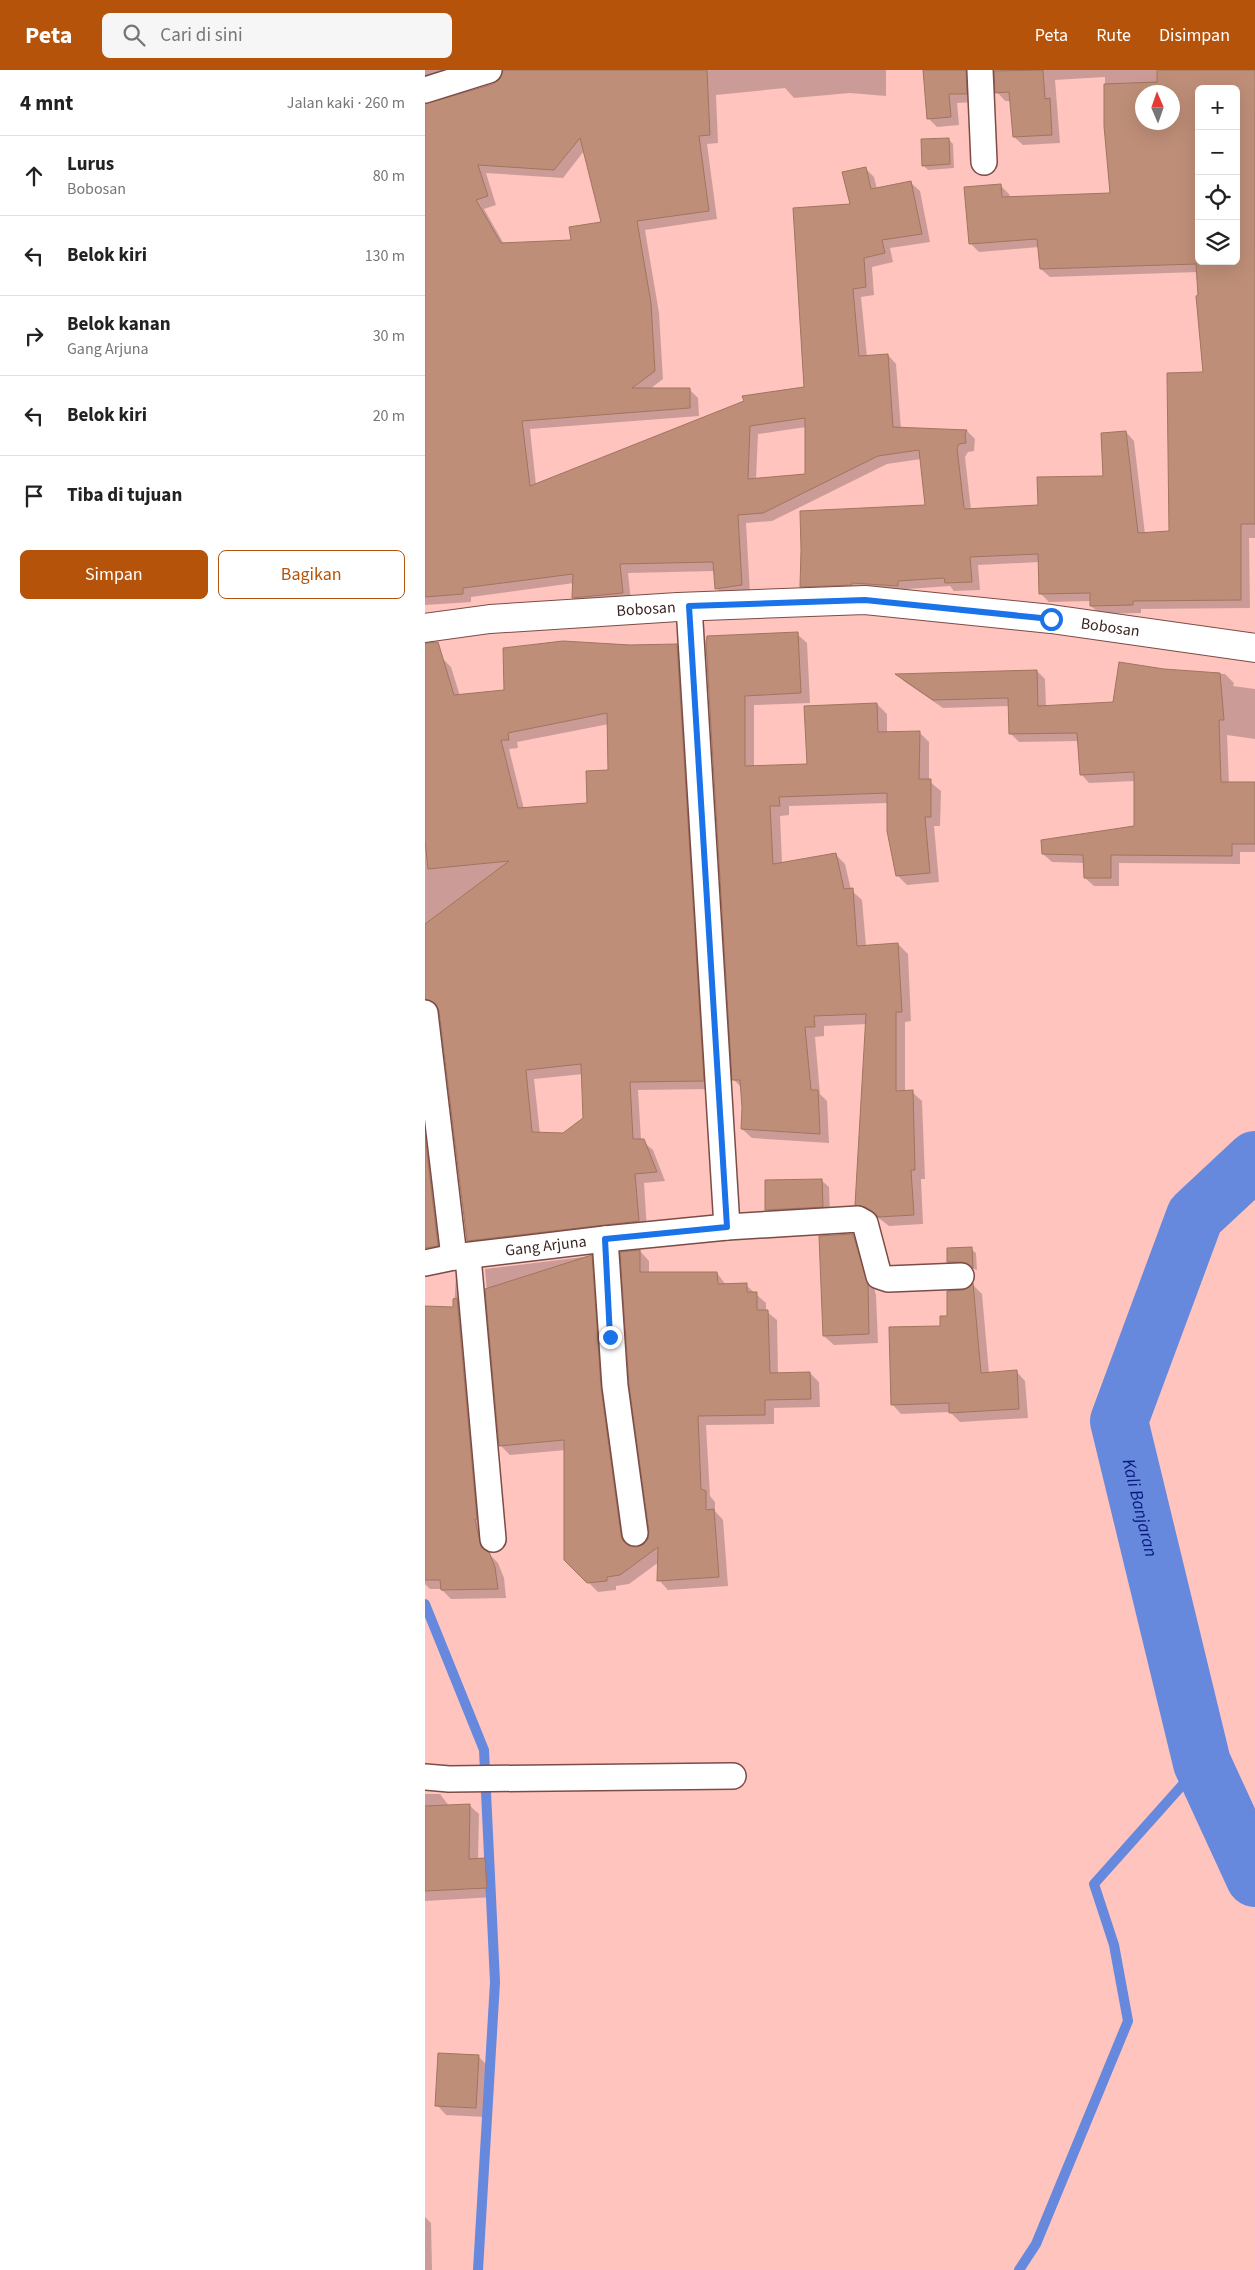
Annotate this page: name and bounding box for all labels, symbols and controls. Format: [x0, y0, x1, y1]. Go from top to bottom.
search box [102, 13, 452, 58]
text: Peta [25, 18, 72, 53]
icon: search [120, 21, 148, 49]
text: Cari di sini [160, 22, 243, 49]
text: Peta [1035, 23, 1068, 48]
text: Rute [1096, 23, 1131, 48]
text: Disimpan [1159, 23, 1230, 48]
north arrow [1135, 85, 1180, 130]
map controls [1195, 85, 1240, 265]
button: + [1195, 85, 1240, 130]
text: 4 mnt [20, 88, 73, 118]
text: Jalan kaki · 260 m [287, 92, 405, 114]
button: − [1195, 130, 1240, 175]
text: Lurus [67, 151, 114, 178]
icon: ahead [20, 162, 48, 190]
text: 80 m [373, 165, 405, 187]
button: locate [1195, 175, 1240, 220]
text: Bobosan [67, 178, 126, 200]
button: layers [1195, 220, 1240, 265]
icon: left [20, 242, 48, 270]
text: Belok kiri [67, 242, 147, 269]
text: 130 m [365, 245, 405, 267]
text: Belok kanan [67, 311, 171, 338]
icon: right [20, 322, 48, 350]
text: 30 m [373, 325, 405, 347]
text: Gang Arjuna [67, 338, 149, 360]
icon: left [20, 402, 48, 430]
text: Belok kiri [67, 402, 147, 429]
text: 20 m [373, 405, 405, 427]
icon: arrive [20, 482, 48, 510]
text: Tiba di tujuan [67, 482, 182, 509]
button: Simpan [20, 550, 208, 599]
button: Bagikan [218, 550, 405, 599]
street label: Bobosan [616, 596, 676, 622]
route start [1040, 608, 1063, 631]
street label: Bobosan [1079, 612, 1141, 642]
street label: Gang Arjuna [504, 1230, 588, 1262]
route end [599, 1326, 622, 1349]
water label: Kali Banjaran [1116, 1456, 1164, 1559]

